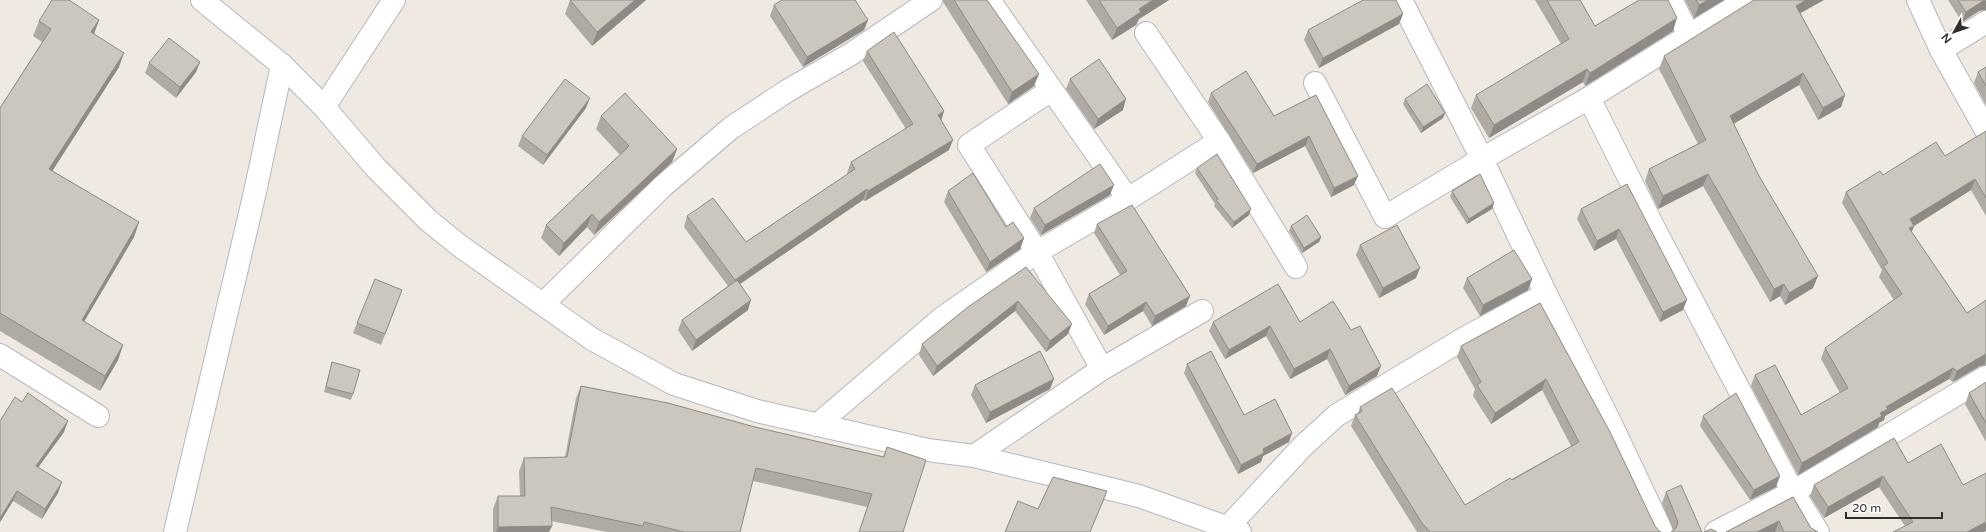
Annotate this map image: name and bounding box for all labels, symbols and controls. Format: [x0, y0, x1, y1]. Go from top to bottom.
north arrow [1934, 12, 1974, 52]
text: N [1939, 31, 1955, 46]
scale bar [1846, 494, 1942, 520]
text: 20 m [1852, 501, 1881, 515]

